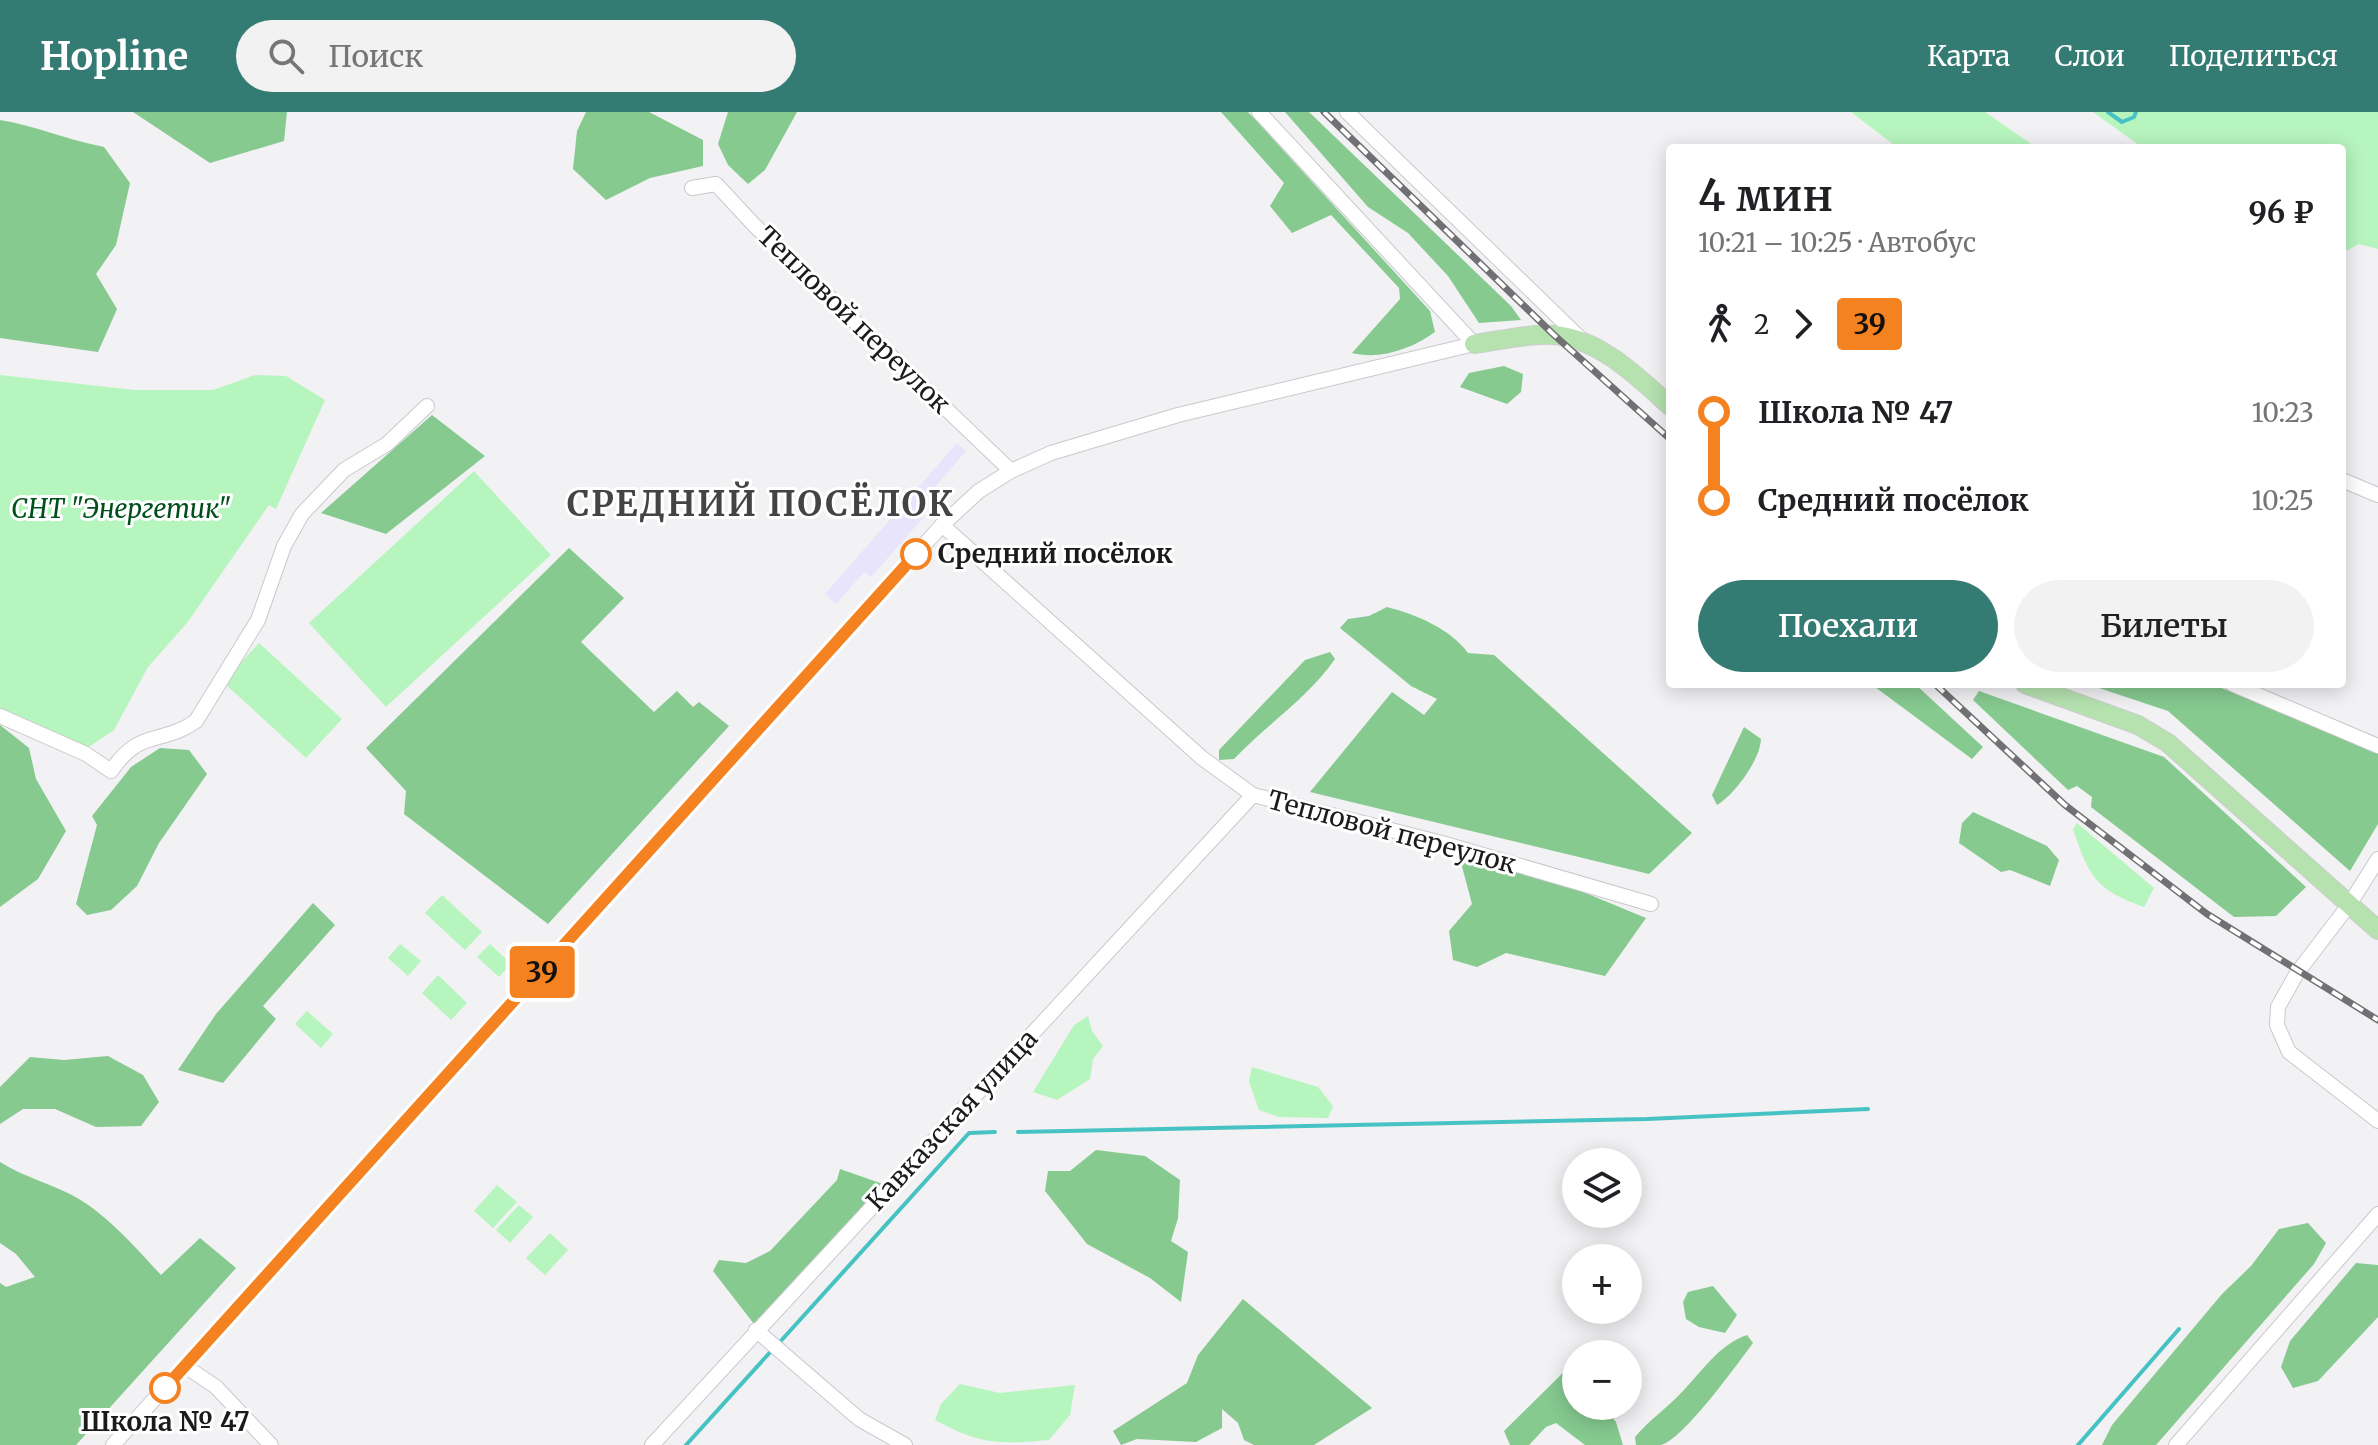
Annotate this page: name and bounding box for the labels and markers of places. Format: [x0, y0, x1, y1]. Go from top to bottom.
place label: Средний посёлок [938, 537, 1173, 570]
marker: Средний посёлок [901, 539, 931, 569]
marker: Школа № 47 [150, 1373, 180, 1403]
place label: Школа № 47 [80, 1405, 250, 1438]

